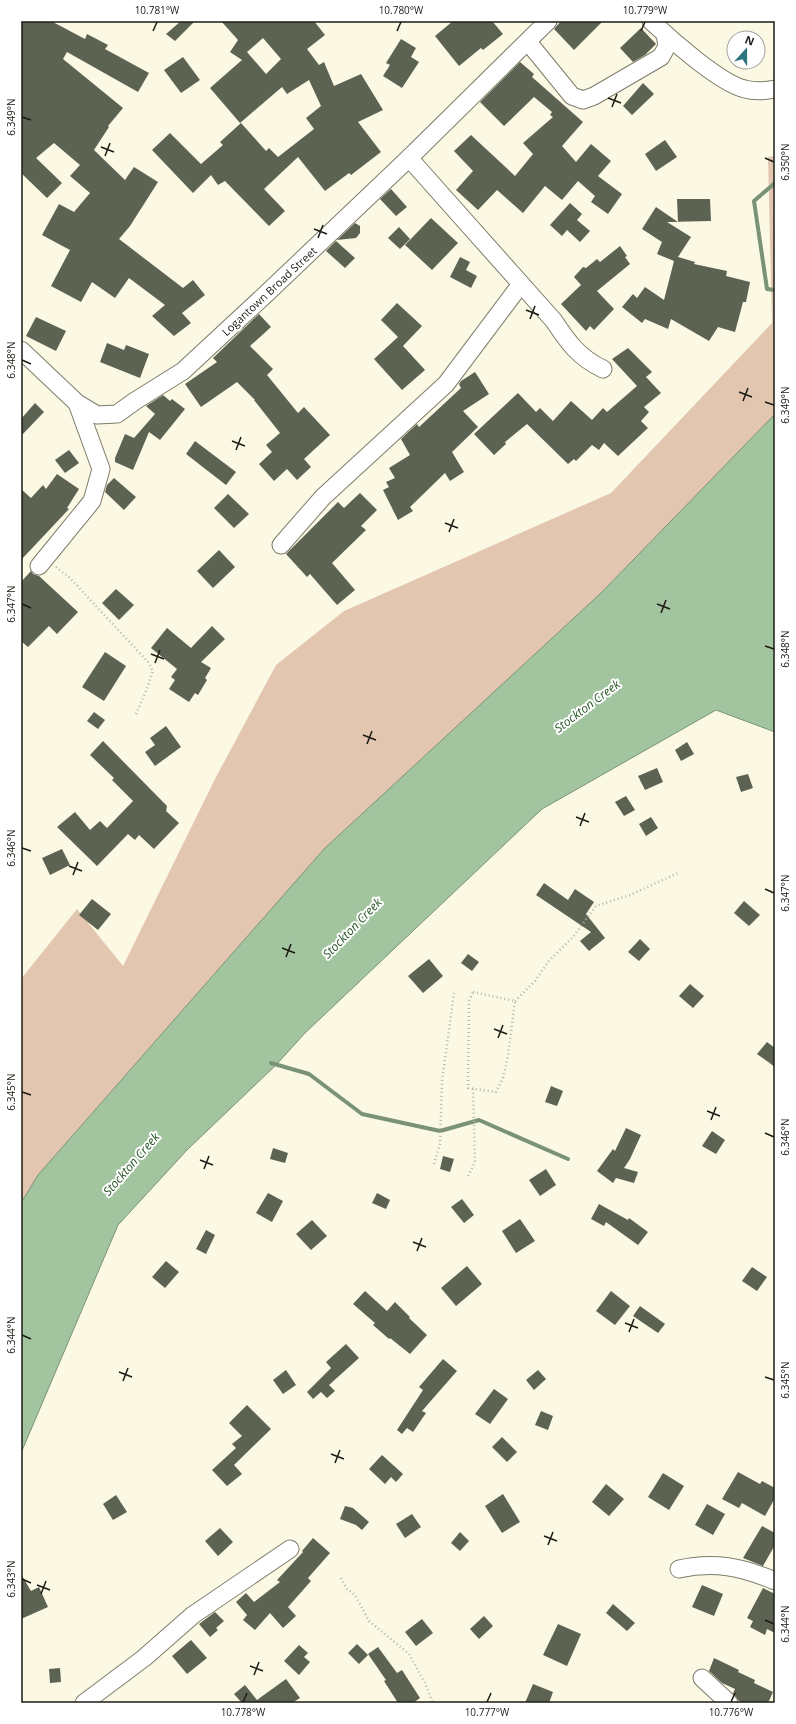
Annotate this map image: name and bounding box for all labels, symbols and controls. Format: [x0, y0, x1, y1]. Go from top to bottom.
text: 10.781°W [135, 3, 180, 17]
text: 10.780°W [379, 3, 424, 17]
text: 10.779°W [623, 3, 668, 17]
north arrow [726, 30, 766, 70]
text: N [743, 32, 757, 49]
text: 6.349°N [4, 98, 18, 136]
text: 6.350°N [778, 143, 792, 181]
street label: Logantown Broad Street [218, 243, 320, 339]
text: 6.348°N [4, 341, 18, 379]
text: 6.349°N [778, 386, 792, 424]
text: 6.347°N [4, 585, 18, 623]
text: 6.348°N [778, 630, 792, 668]
water label: Stockton Creek [551, 675, 624, 736]
text: 6.346°N [4, 829, 18, 867]
text: 6.347°N [778, 874, 792, 912]
water label: Stockton Creek [319, 893, 386, 962]
text: 6.345°N [4, 1073, 18, 1111]
text: 6.346°N [778, 1118, 792, 1156]
water label: Stockton Creek [99, 1128, 164, 1199]
text: 6.344°N [4, 1316, 18, 1354]
text: 6.345°N [778, 1361, 792, 1399]
text: 6.343°N [4, 1560, 18, 1598]
text: 6.344°N [778, 1605, 792, 1643]
text: 10.778°W [221, 1705, 266, 1719]
text: 10.777°W [465, 1705, 510, 1719]
text: 10.776°W [709, 1705, 754, 1719]

